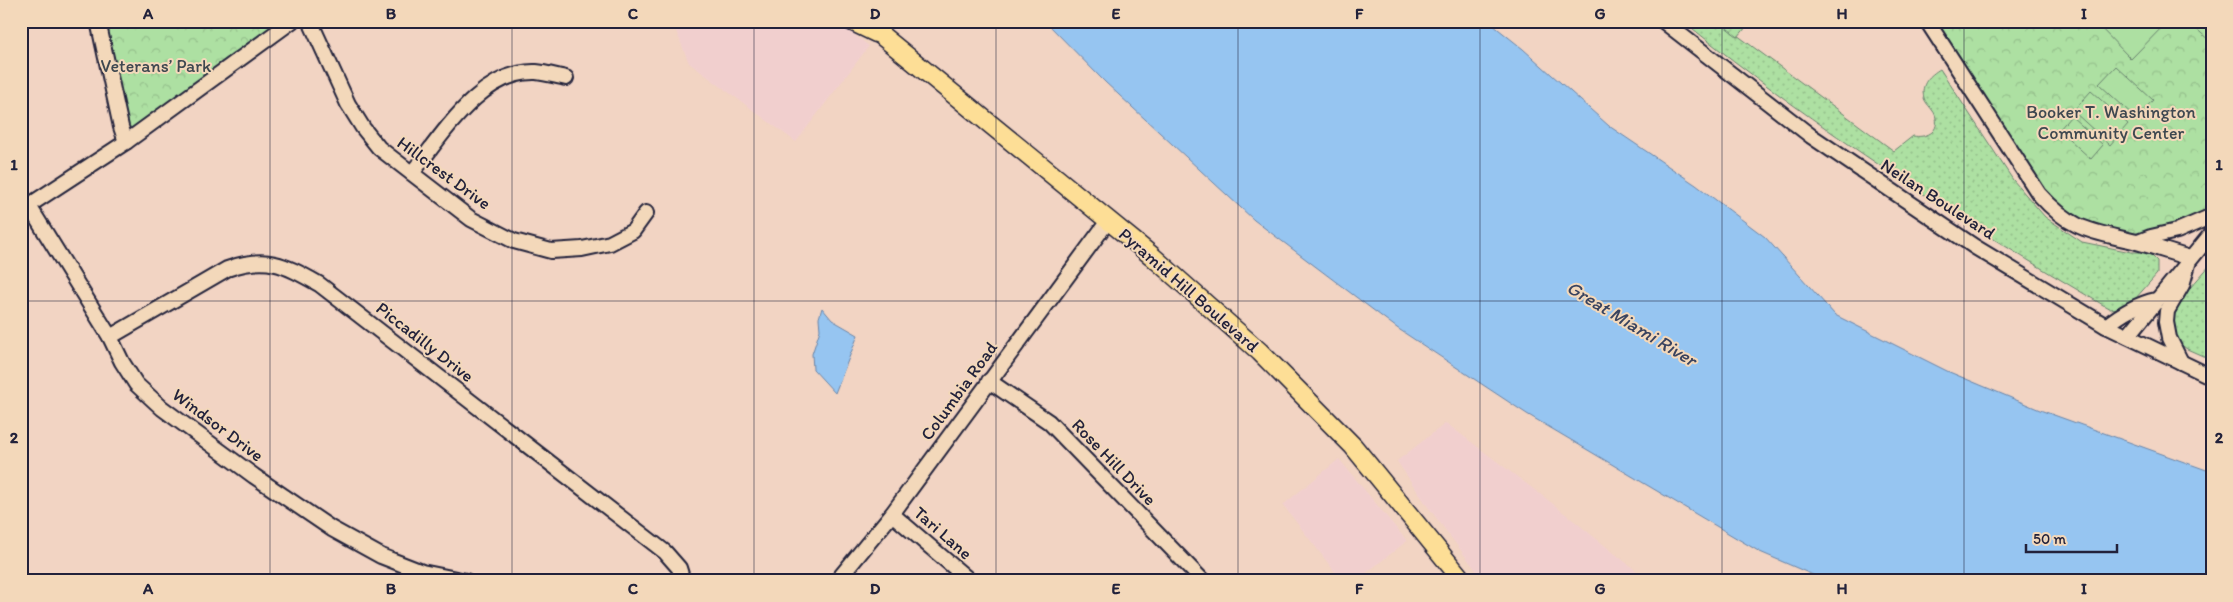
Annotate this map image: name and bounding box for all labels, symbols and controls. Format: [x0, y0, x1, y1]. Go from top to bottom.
text: A [142, 4, 154, 23]
text: B [386, 4, 397, 23]
text: C [628, 4, 639, 23]
text: D [870, 4, 881, 23]
text: E [1112, 4, 1121, 23]
text: F [1355, 4, 1364, 23]
text: G [1594, 4, 1606, 23]
text: H [1836, 4, 1848, 23]
text: I [2081, 4, 2087, 23]
park label: Veterans’ Park [101, 55, 212, 77]
park label: Booker T. Washington Community Center [2026, 101, 2196, 144]
street label: Hillcrest Drive [393, 132, 495, 214]
street label: Neilan Boulevard [1877, 154, 2000, 244]
text: 1 [10, 155, 18, 174]
text: 1 [2215, 155, 2223, 174]
street label: Pyramid Hill Boulevard [1114, 223, 1264, 357]
water label: Great Miami River [1563, 276, 1702, 372]
street label: Piccadilly Drive [372, 297, 478, 387]
street label: Columbia Road [916, 337, 1002, 445]
street label: Windsor Drive [168, 384, 268, 466]
street label: Rose Hill Drive [1067, 414, 1161, 510]
text: 2 [10, 428, 19, 447]
text: 2 [2215, 428, 2224, 447]
street label: Tari Lane [909, 502, 977, 564]
scale bar [2026, 522, 2117, 554]
text: 50 m [2033, 530, 2066, 548]
text: A [142, 579, 154, 598]
text: B [386, 579, 397, 598]
text: C [628, 579, 639, 598]
text: D [870, 579, 881, 598]
text: E [1112, 579, 1121, 598]
text: F [1355, 579, 1364, 598]
text: G [1594, 579, 1606, 598]
text: H [1836, 579, 1848, 598]
text: I [2081, 579, 2087, 598]

